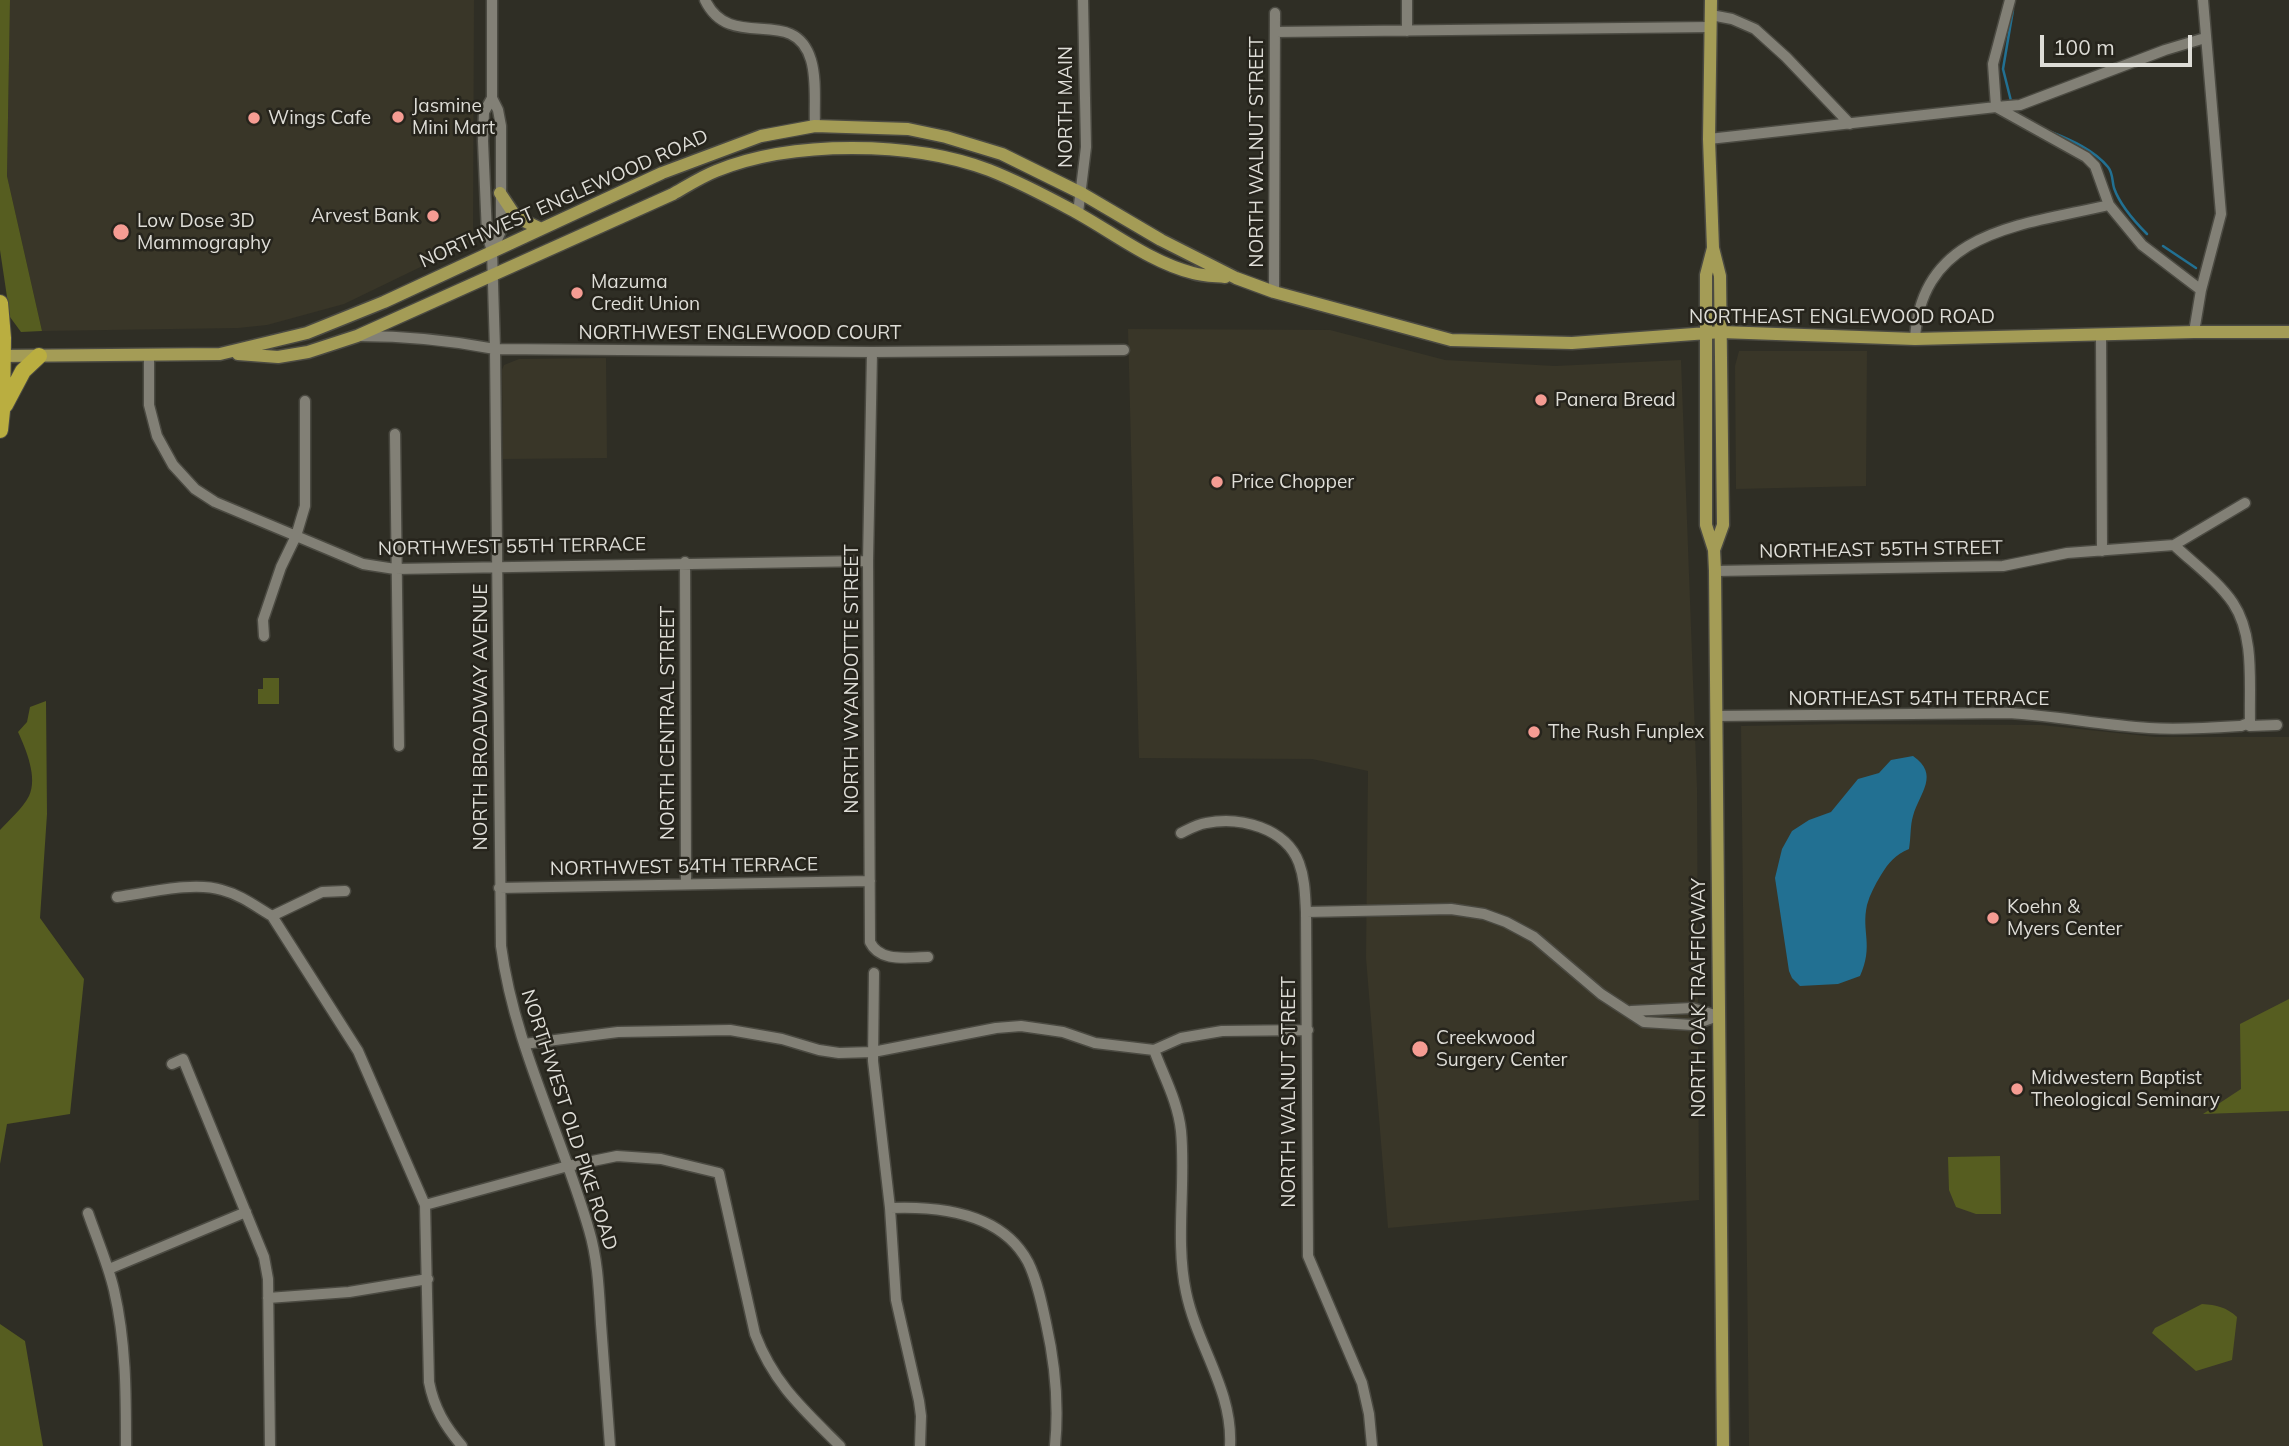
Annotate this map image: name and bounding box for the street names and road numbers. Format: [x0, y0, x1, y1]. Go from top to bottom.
street label: NORTH WALNUT STREET [1246, 36, 1268, 268]
street label: NORTH MAIN [1055, 46, 1077, 168]
street label: NORTHWEST ENGLEWOOD ROAD [416, 125, 712, 273]
street label: NORTHEAST ENGLEWOOD ROAD [1689, 306, 1995, 328]
street label: NORTHWEST ENGLEWOOD COURT [578, 322, 902, 344]
street label: NORTHWEST 55TH TERRACE [378, 533, 646, 561]
street label: NORTHEAST 55TH STREET [1759, 536, 2003, 564]
street label: NORTH WYANDOTTE STREET [841, 544, 863, 814]
street label: NORTH BROADWAY AVENUE [470, 584, 492, 850]
street label: NORTH CENTRAL STREET [657, 606, 679, 840]
street label: NORTHEAST 54TH TERRACE [1789, 688, 2049, 710]
street label: NORTHWEST 54TH TERRACE [550, 853, 818, 881]
street label: NORTH OAK TRAFFICWAY [1688, 878, 1710, 1118]
street label: NORTH WALNUT STREET [1278, 976, 1300, 1208]
street label: NORTHWEST OLD PIKE ROAD [516, 987, 622, 1253]

